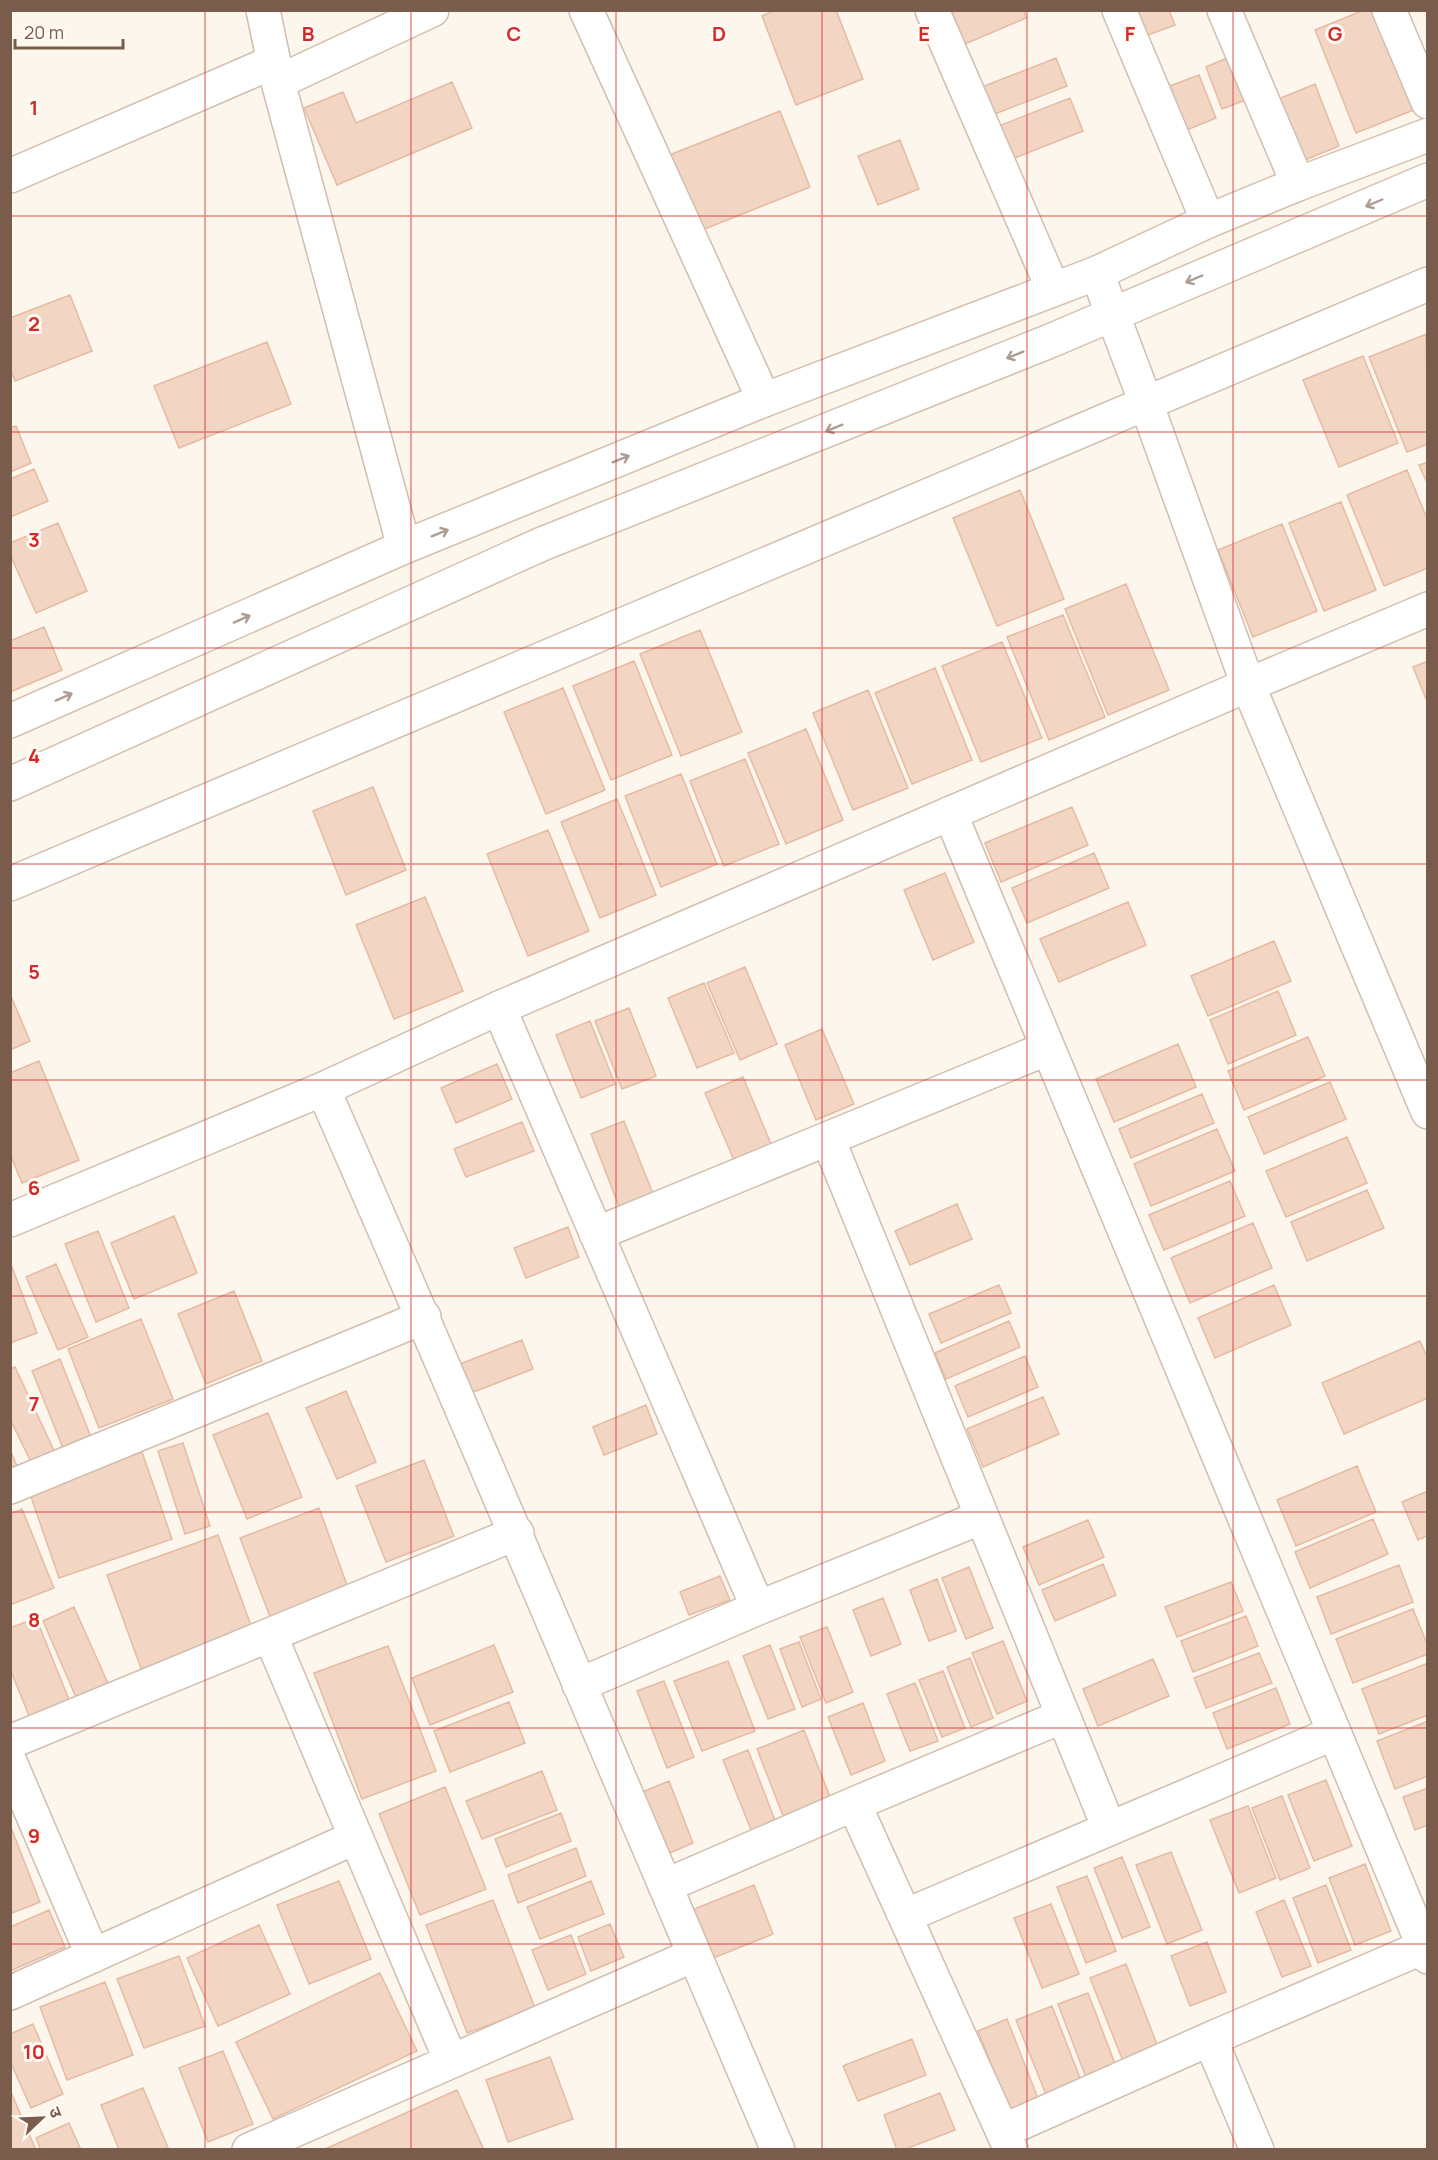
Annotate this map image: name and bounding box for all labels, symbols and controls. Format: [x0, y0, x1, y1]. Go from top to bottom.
scale bar [15, 12, 123, 50]
text: 20 m [24, 20, 64, 44]
text: B [302, 20, 315, 47]
text: C [507, 20, 521, 47]
text: D [712, 20, 726, 47]
text: E [918, 20, 930, 47]
text: F [1125, 20, 1136, 47]
text: G [1328, 20, 1343, 47]
text: 1 [30, 94, 38, 121]
one-way arrow [1365, 198, 1383, 209]
one-way arrow [1186, 274, 1204, 285]
text: 2 [28, 310, 40, 337]
one-way arrow [1006, 350, 1024, 361]
one-way arrow [825, 423, 843, 434]
one-way arrow [611, 453, 630, 464]
text: 3 [28, 526, 40, 553]
one-way arrow [431, 527, 449, 538]
one-way arrow [233, 613, 251, 624]
one-way arrow [55, 691, 73, 702]
text: 4 [28, 742, 40, 769]
text: 5 [28, 958, 40, 985]
text: 6 [28, 1174, 40, 1201]
text: 7 [29, 1390, 39, 1417]
text: 8 [28, 1606, 40, 1633]
text: 9 [28, 1822, 40, 1849]
text: 10 [23, 2038, 45, 2065]
north arrow [12, 2088, 72, 2148]
text: उ [44, 2104, 68, 2121]

